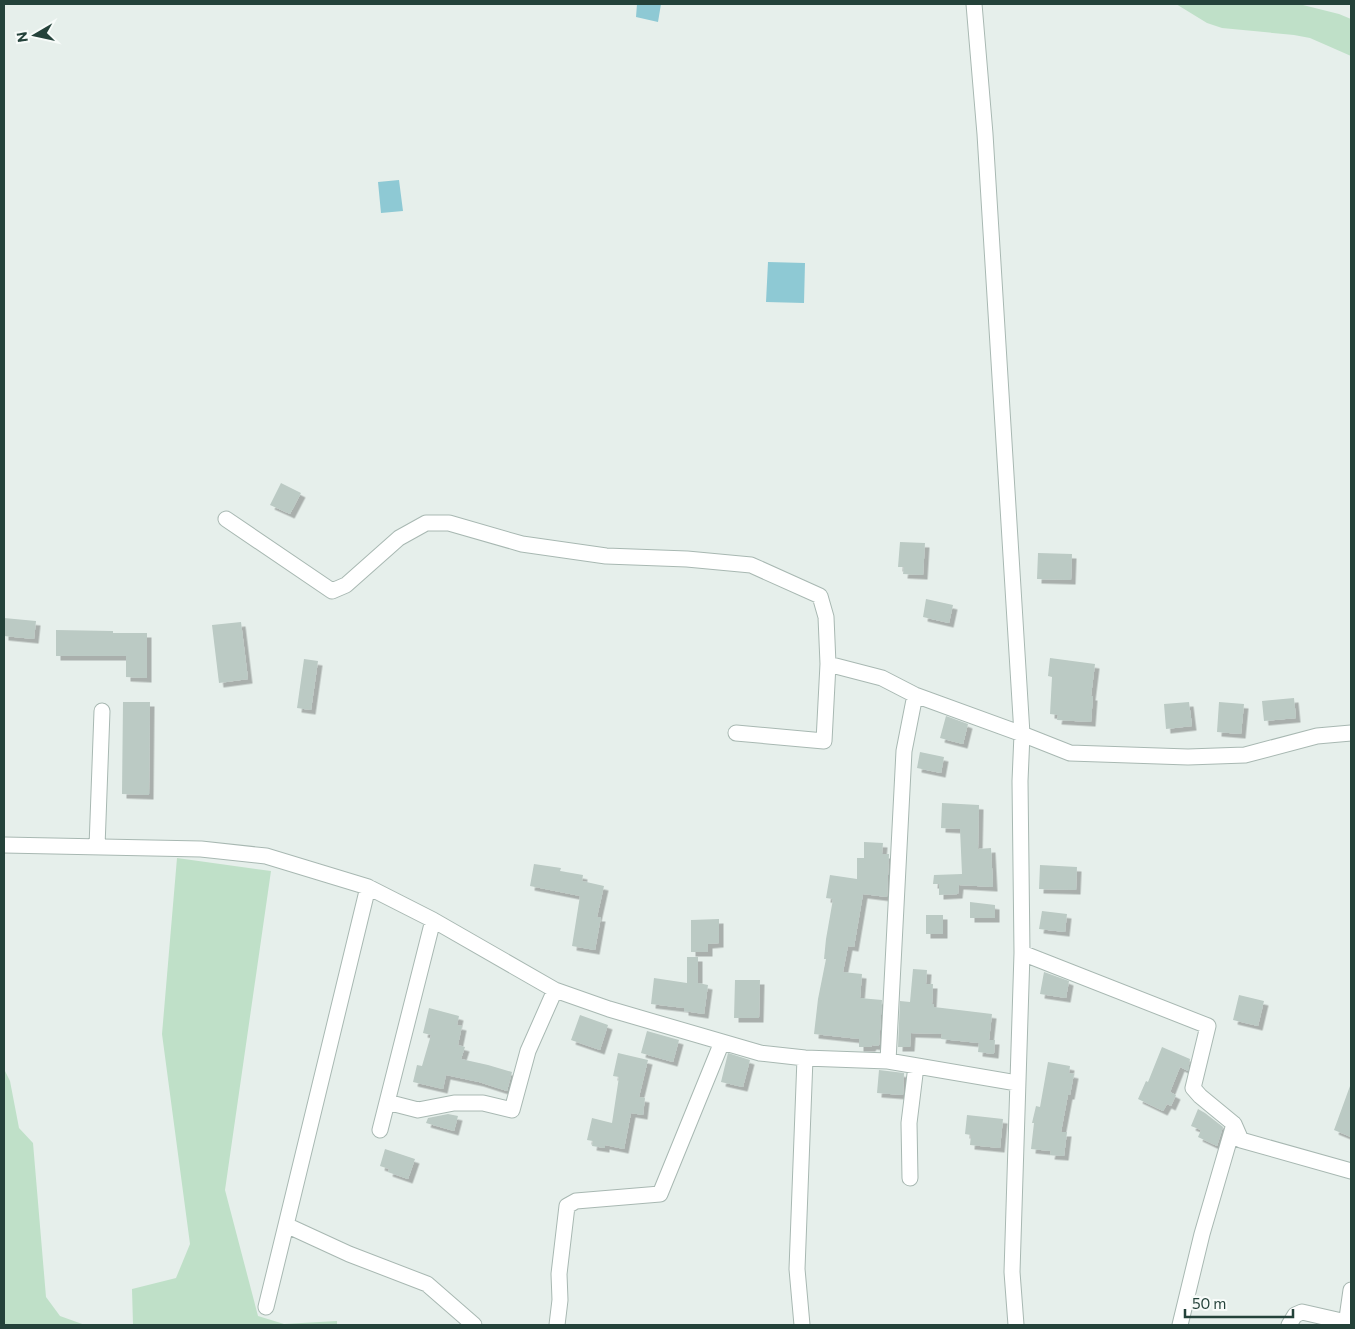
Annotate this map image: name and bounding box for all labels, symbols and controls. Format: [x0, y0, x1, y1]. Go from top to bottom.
north arrow [10, 10, 60, 60]
text: N [12, 31, 31, 44]
scale bar [1185, 1286, 1292, 1318]
text: 50 m [1192, 1294, 1226, 1312]

